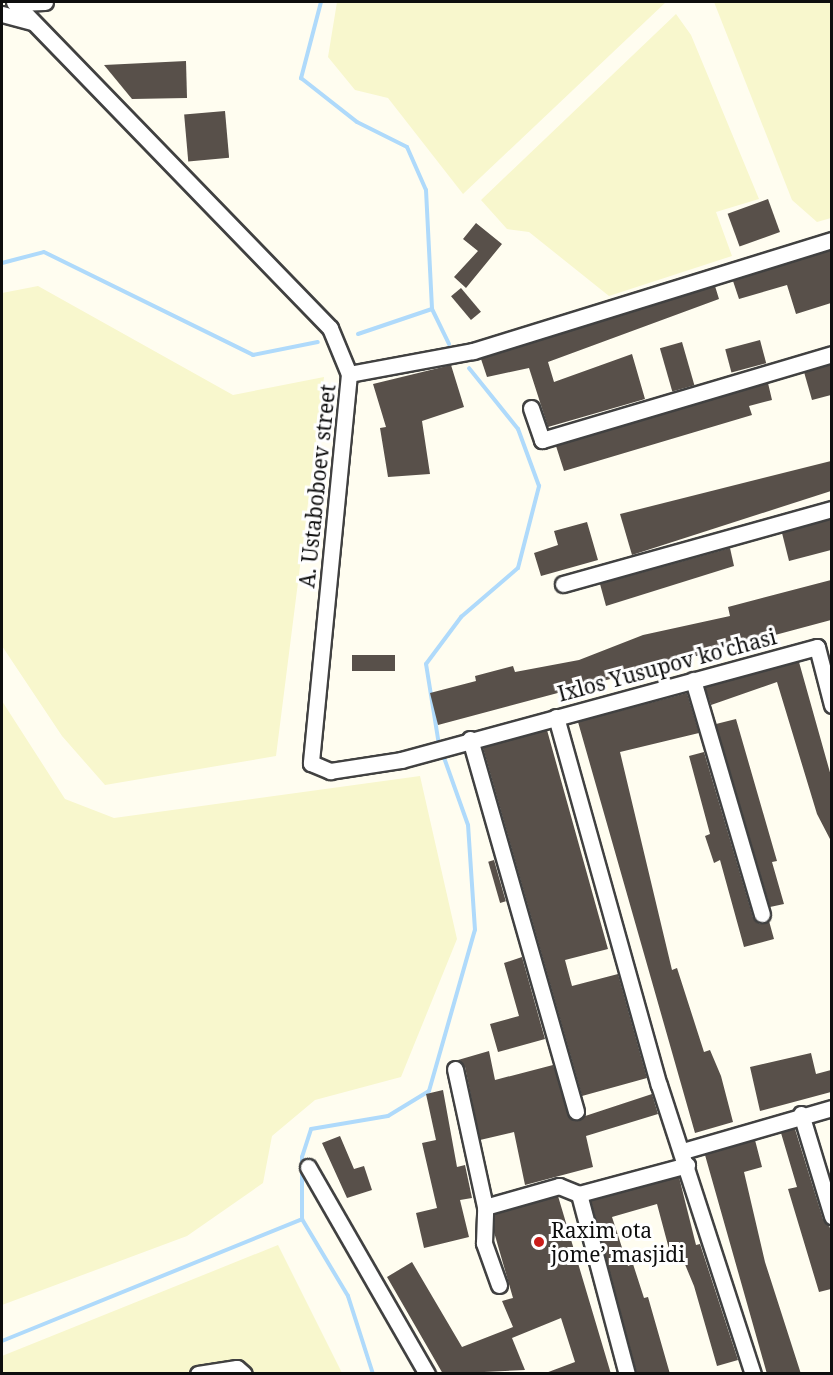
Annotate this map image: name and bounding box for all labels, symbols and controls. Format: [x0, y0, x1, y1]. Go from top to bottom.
street label: A. Ustaboboev street [294, 383, 340, 589]
street label: Ixlos Yusupov ko'chasi [555, 624, 779, 706]
place label: Raxim ota jome’ masjidi [551, 1217, 685, 1267]
marker: Raxim ota jome’ masjidi [532, 1235, 546, 1249]

